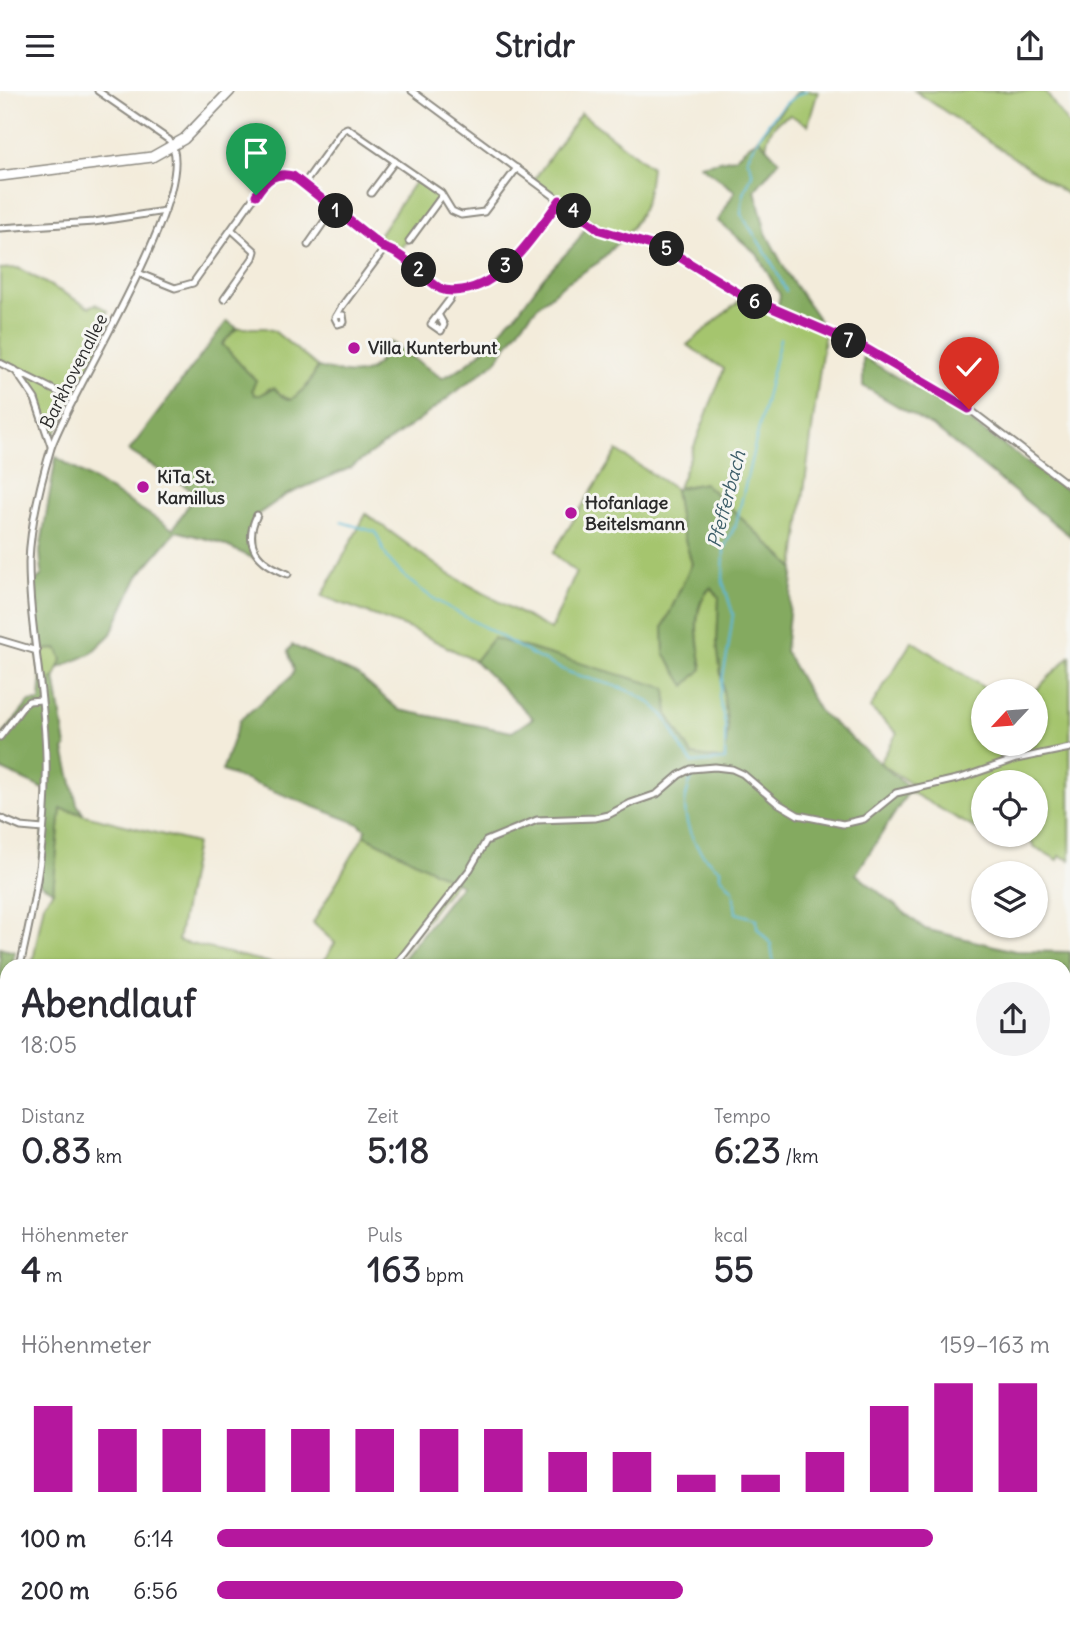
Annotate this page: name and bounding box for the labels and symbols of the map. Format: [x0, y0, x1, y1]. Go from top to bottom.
pin [226, 123, 286, 195]
pin: 1 [318, 193, 354, 229]
pin: 4 [556, 193, 592, 229]
pin: 5 [650, 231, 684, 267]
pin: 3 [489, 249, 524, 283]
pin: 2 [402, 253, 436, 287]
pin: 6 [738, 285, 772, 319]
street label: Barkhovenallee [35, 310, 112, 432]
pin: 7 [832, 323, 866, 359]
place label: Villa Kunterbunt [368, 336, 498, 359]
pin [939, 337, 999, 409]
marker: Villa Kunterbunt [346, 340, 362, 356]
water label: Pfefferbach [702, 447, 751, 550]
place label: KiTa St. Kamillus [157, 465, 225, 509]
marker: KiTa St. Kamillus [135, 479, 151, 495]
place label: Hofanlage Beitelsmann [585, 491, 686, 535]
marker: Hofanlage Beitelsmann [563, 505, 579, 521]
north arrow [971, 679, 1048, 756]

